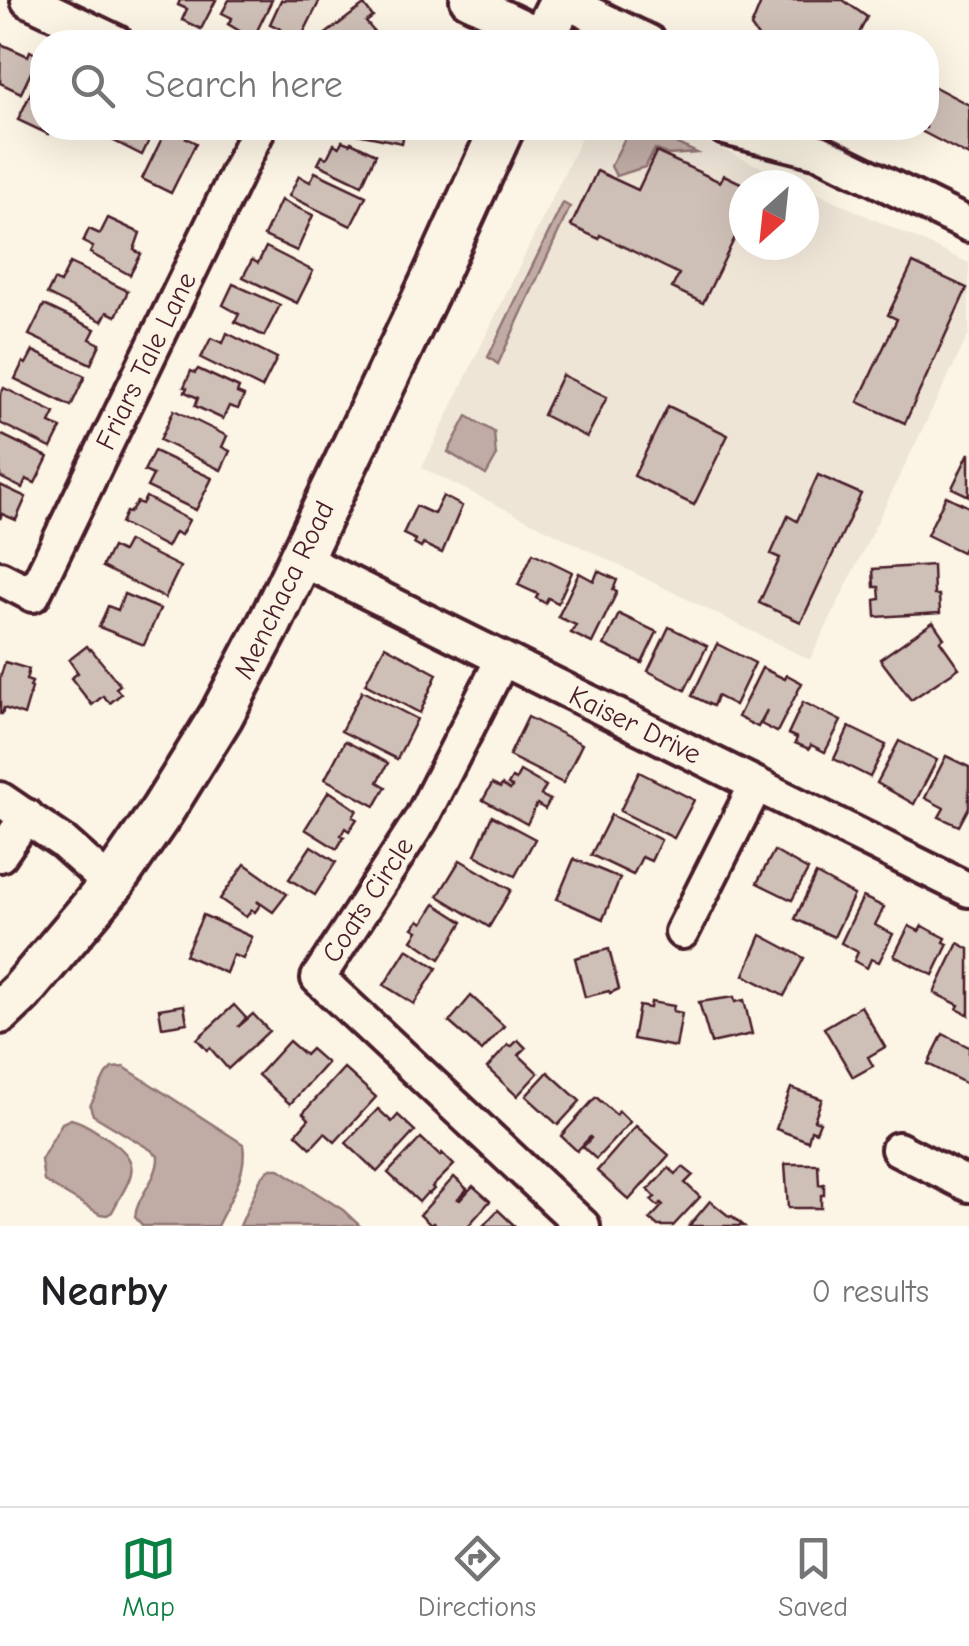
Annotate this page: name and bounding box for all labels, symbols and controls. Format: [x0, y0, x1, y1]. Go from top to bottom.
search box [30, 30, 939, 140]
icon: search [65, 58, 120, 113]
text: Search here [145, 63, 343, 107]
north arrow [729, 170, 819, 260]
street label: Friars Tale Lane [89, 267, 203, 455]
street label: Menchaca Road [227, 496, 341, 684]
street label: Kaiser Drive [564, 679, 706, 771]
street label: Coats Circle [316, 831, 420, 969]
text: Nearby [40, 1267, 167, 1316]
text: 0 results [812, 1273, 929, 1310]
tab: Map [121, 1531, 176, 1623]
tab: Directions [418, 1531, 536, 1623]
tab: Saved [778, 1531, 848, 1623]

